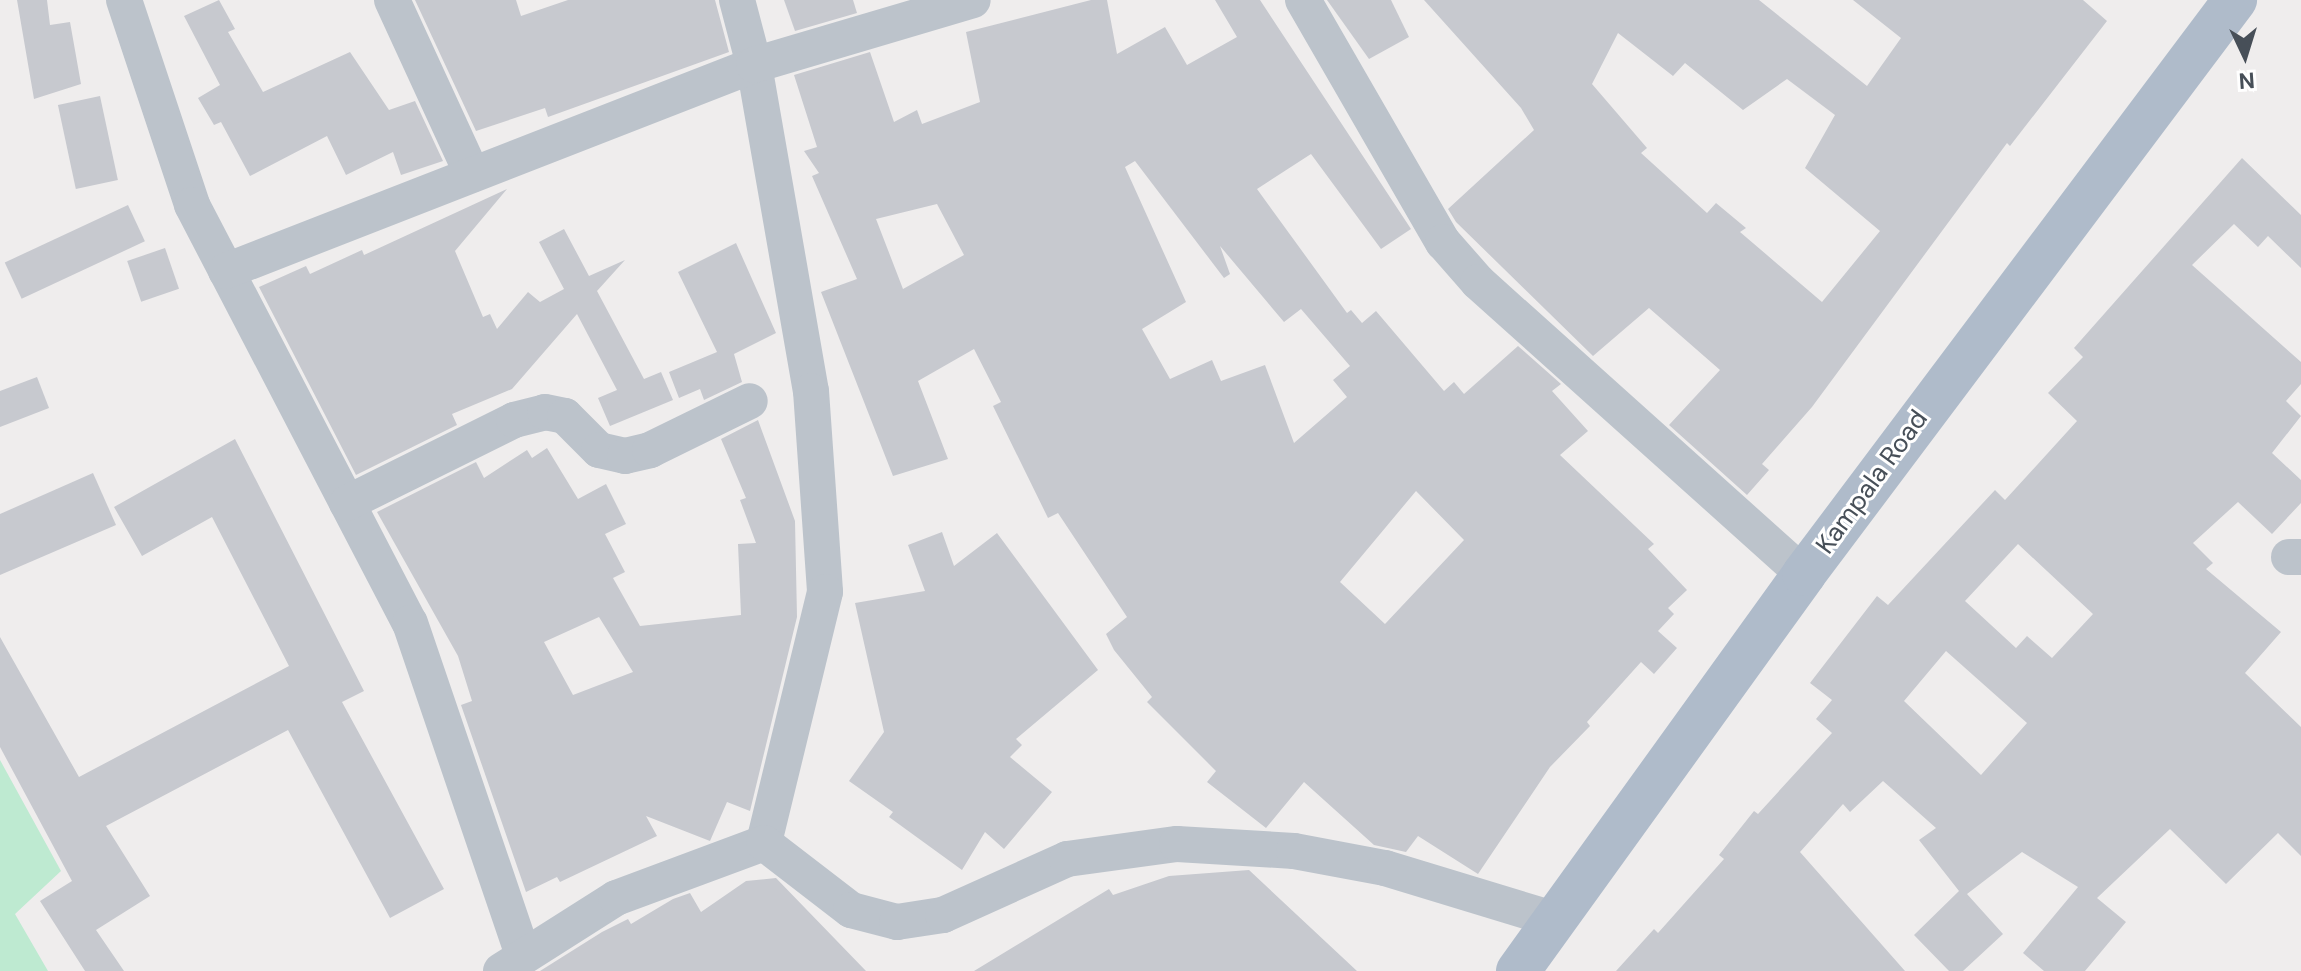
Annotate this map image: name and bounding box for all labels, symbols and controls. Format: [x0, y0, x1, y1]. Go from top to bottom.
north arrow [2205, 16, 2285, 96]
text: N [2238, 65, 2256, 95]
street label: Kampala Road [1809, 404, 1935, 560]

